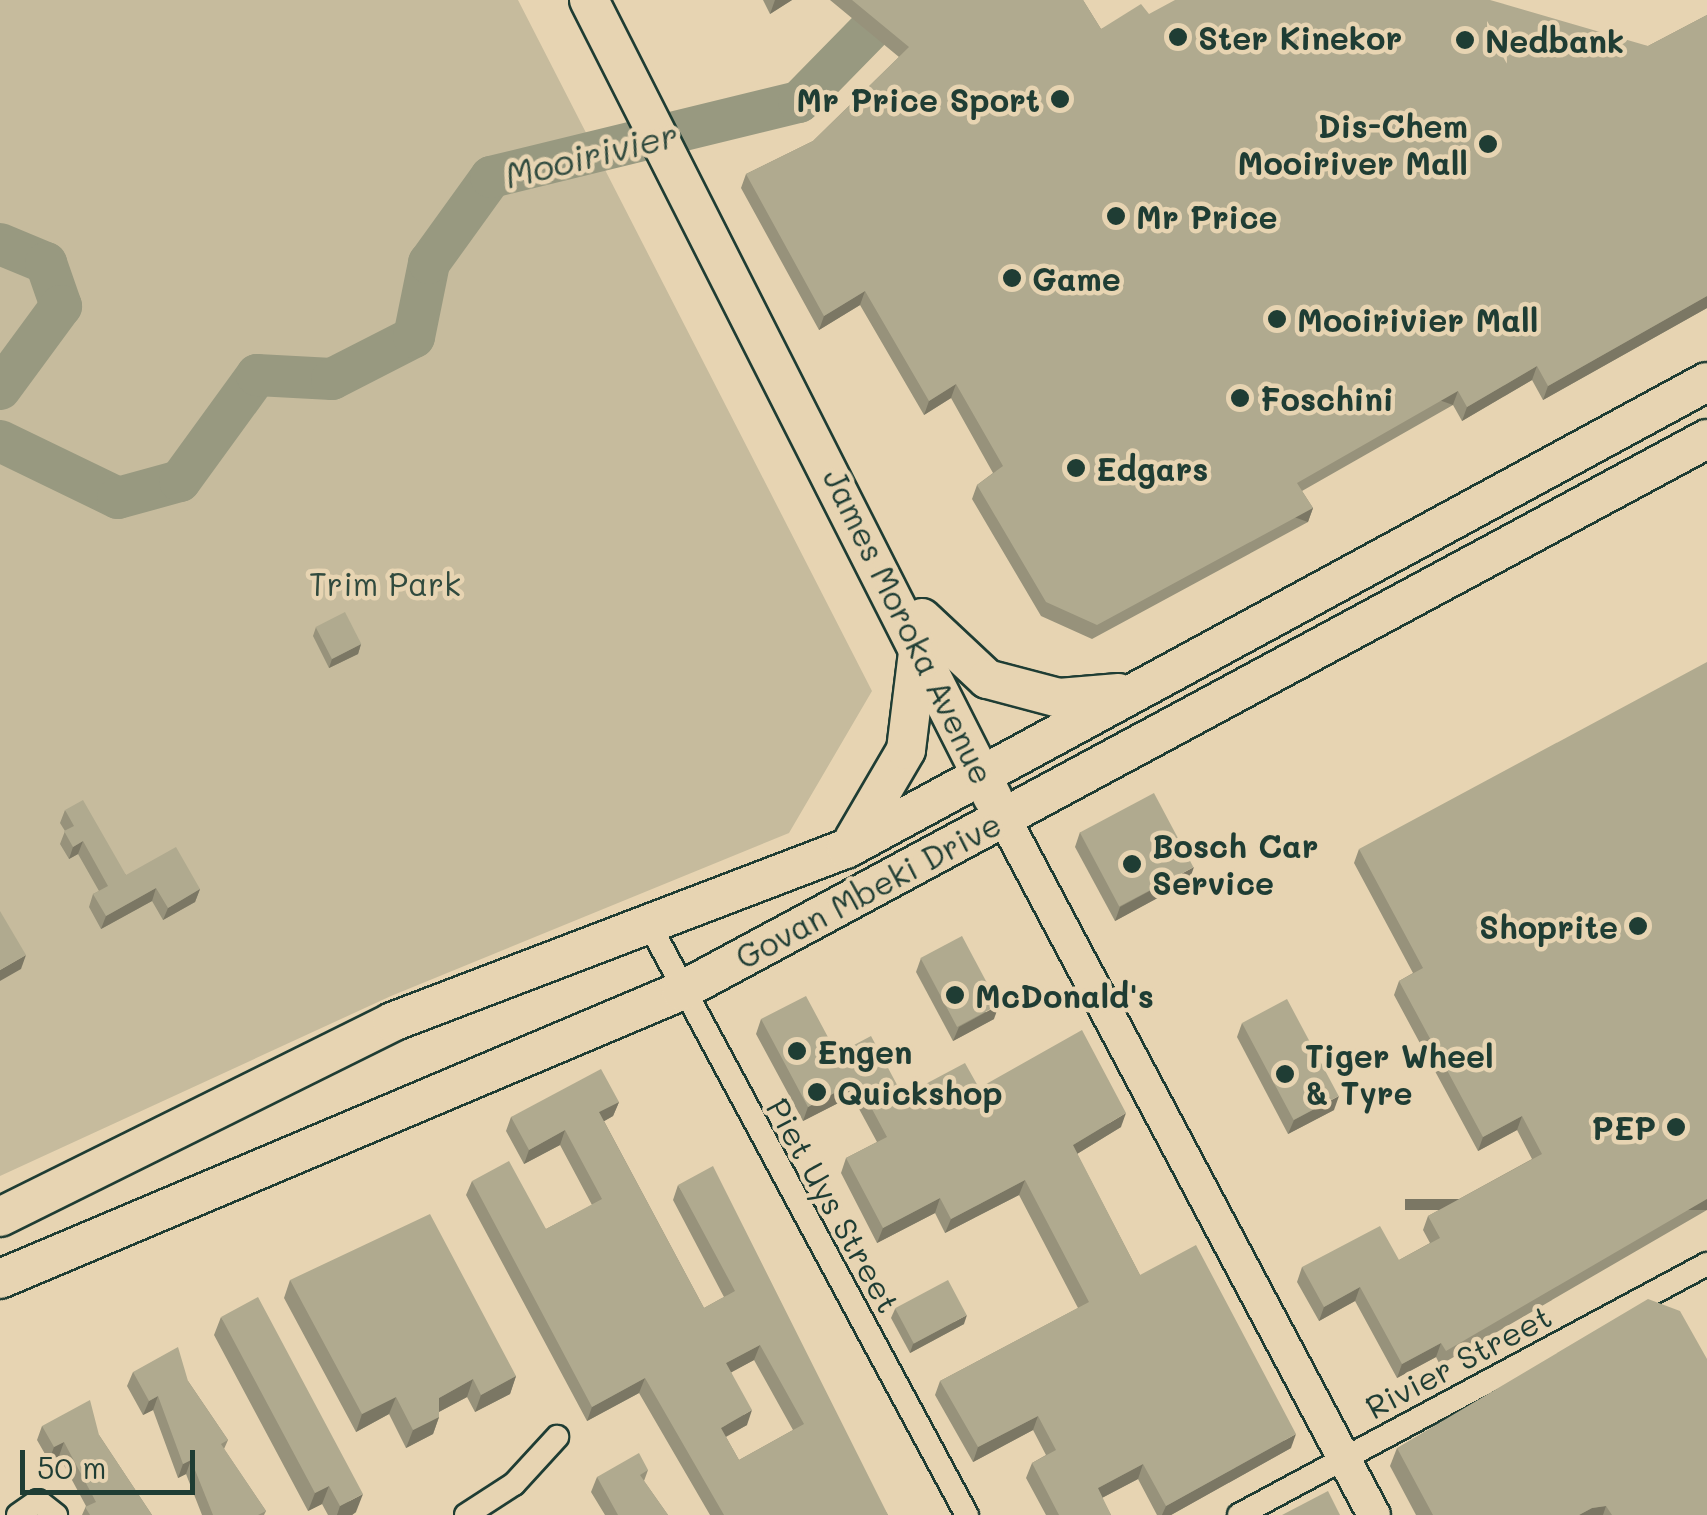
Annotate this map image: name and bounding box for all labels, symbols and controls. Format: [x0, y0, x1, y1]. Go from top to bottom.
place label: Ster Kinekor [1198, 18, 1402, 56]
place label: Nedbank [1485, 21, 1624, 59]
marker: Ster Kinekor [1167, 26, 1189, 48]
marker: Nedbank [1454, 29, 1476, 51]
place label: Mr Price Sport [796, 80, 1040, 118]
marker: Mr Price Sport [1049, 88, 1071, 110]
place label: Dis-Chem Mooiriver Mall [1238, 107, 1468, 182]
water label: Mooirivier [500, 112, 682, 196]
marker: Dis-Chem Mooiriver Mall [1477, 133, 1499, 155]
place label: Mr Price [1136, 197, 1278, 235]
marker: Mr Price [1105, 205, 1127, 227]
place label: Game [1032, 259, 1121, 297]
marker: Game [1001, 267, 1023, 289]
place label: Mooirivier Mall [1297, 300, 1538, 338]
marker: Mooirivier Mall [1266, 308, 1288, 330]
place label: Foschini [1260, 379, 1394, 417]
marker: Foschini [1229, 387, 1251, 409]
place label: Edgars [1096, 449, 1208, 487]
marker: Edgars [1065, 457, 1087, 479]
street label: James Moroka Avenue [816, 462, 1002, 790]
park label: Trim Park [309, 564, 461, 602]
street label: Govan Mbeki Drive [729, 804, 1007, 976]
place label: Bosch Car Service [1152, 827, 1318, 902]
marker: Bosch Car Service [1121, 853, 1143, 875]
place label: Shoprite [1479, 907, 1618, 945]
marker: Shoprite [1627, 915, 1649, 937]
place label: McDonald's [975, 976, 1154, 1014]
marker: McDonald's [944, 984, 966, 1006]
place label: Engen [817, 1032, 912, 1070]
place label: Tiger Wheel & Tyre [1305, 1037, 1494, 1112]
marker: Engen [786, 1040, 808, 1062]
marker: Tiger Wheel & Tyre [1274, 1063, 1296, 1085]
place label: Quickshop [837, 1073, 1003, 1111]
marker: Quickshop [806, 1081, 828, 1103]
street label: Piet Uys Street [759, 1091, 909, 1319]
place label: PEP [1592, 1108, 1656, 1146]
marker: PEP [1665, 1116, 1687, 1138]
street label: Rivier Street [1358, 1296, 1558, 1426]
scale bar [25, 1430, 200, 1492]
text: 50 m [37, 1447, 107, 1487]

